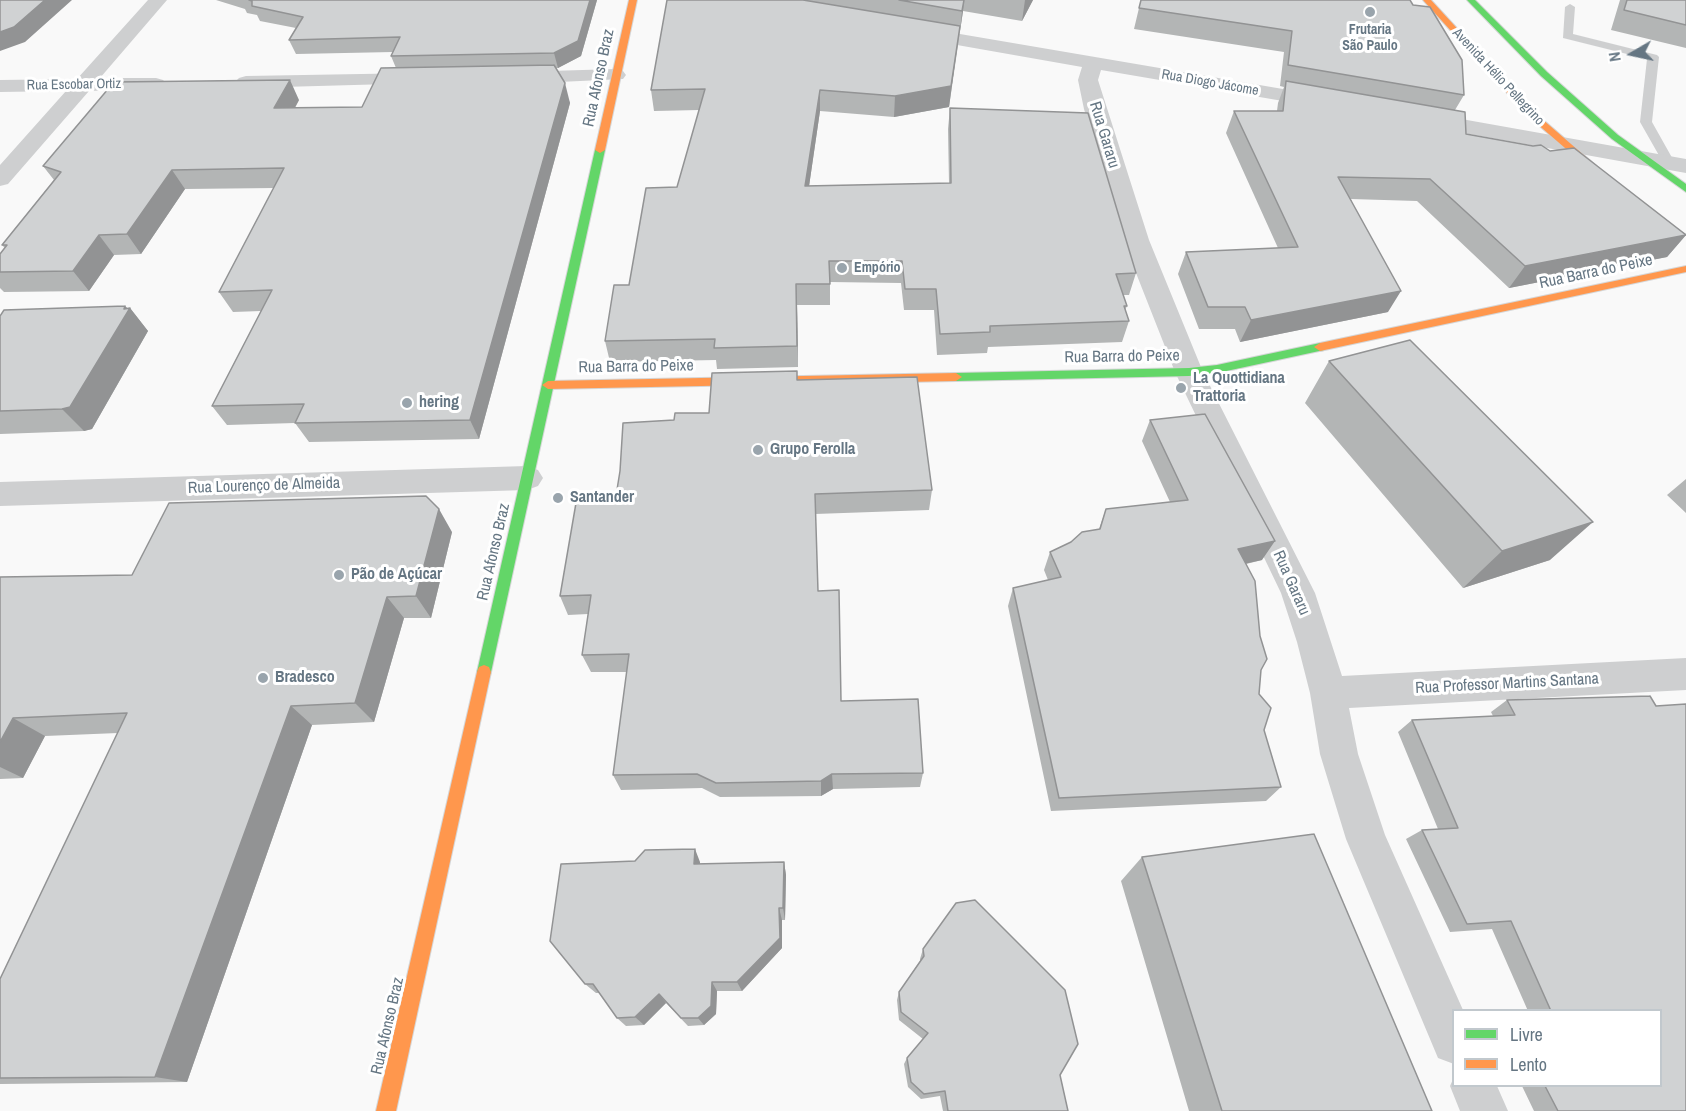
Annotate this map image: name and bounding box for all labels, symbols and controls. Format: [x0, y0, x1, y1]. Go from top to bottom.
marker: Frutaria São Paulo [1363, 5, 1377, 19]
place label: Frutaria São Paulo [1342, 22, 1398, 54]
north arrow [1602, 24, 1662, 84]
street label: Avenida Hélio Pellegrino [1449, 25, 1547, 129]
street label: Rua Afonso Braz [579, 27, 619, 129]
text: N [1603, 50, 1626, 63]
street label: Rua Diogo Jácome [1160, 66, 1260, 100]
street label: Rua Escobar Ortiz [27, 76, 121, 94]
street label: Rua Gararu [1085, 99, 1123, 171]
street label: Rua Barra do Peixe [1538, 251, 1654, 293]
place label: Empório [854, 260, 901, 276]
marker: Empório [835, 261, 849, 275]
street label: Rua Barra do Peixe [1064, 346, 1180, 368]
street label: Rua Barra do Peixe [578, 356, 694, 378]
place label: La Quottidiana Trattoria [1193, 369, 1285, 407]
marker: La Quottidiana Trattoria [1174, 381, 1188, 395]
place label: hering [419, 393, 459, 413]
marker: hering [400, 396, 414, 410]
place label: Grupo Ferolla [770, 440, 855, 460]
marker: Grupo Ferolla [751, 443, 765, 457]
street label: Rua Lourenço de Almeida [187, 474, 341, 498]
place label: Santander [570, 488, 634, 508]
marker: Santander [551, 491, 565, 505]
street label: Rua Afonso Braz [473, 502, 515, 602]
street label: Rua Gararu [1268, 548, 1314, 618]
place label: Pão de Açúcar [351, 565, 442, 585]
marker: Pão de Açúcar [332, 568, 346, 582]
place label: Bradesco [275, 668, 335, 688]
street label: Rua Professor Martins Santana [1415, 670, 1599, 698]
marker: Bradesco [256, 671, 270, 685]
street label: Rua Afonso Braz [367, 976, 409, 1076]
legend [1452, 1009, 1662, 1087]
text: Livre [1510, 1022, 1543, 1047]
text: Lento [1510, 1052, 1547, 1077]

